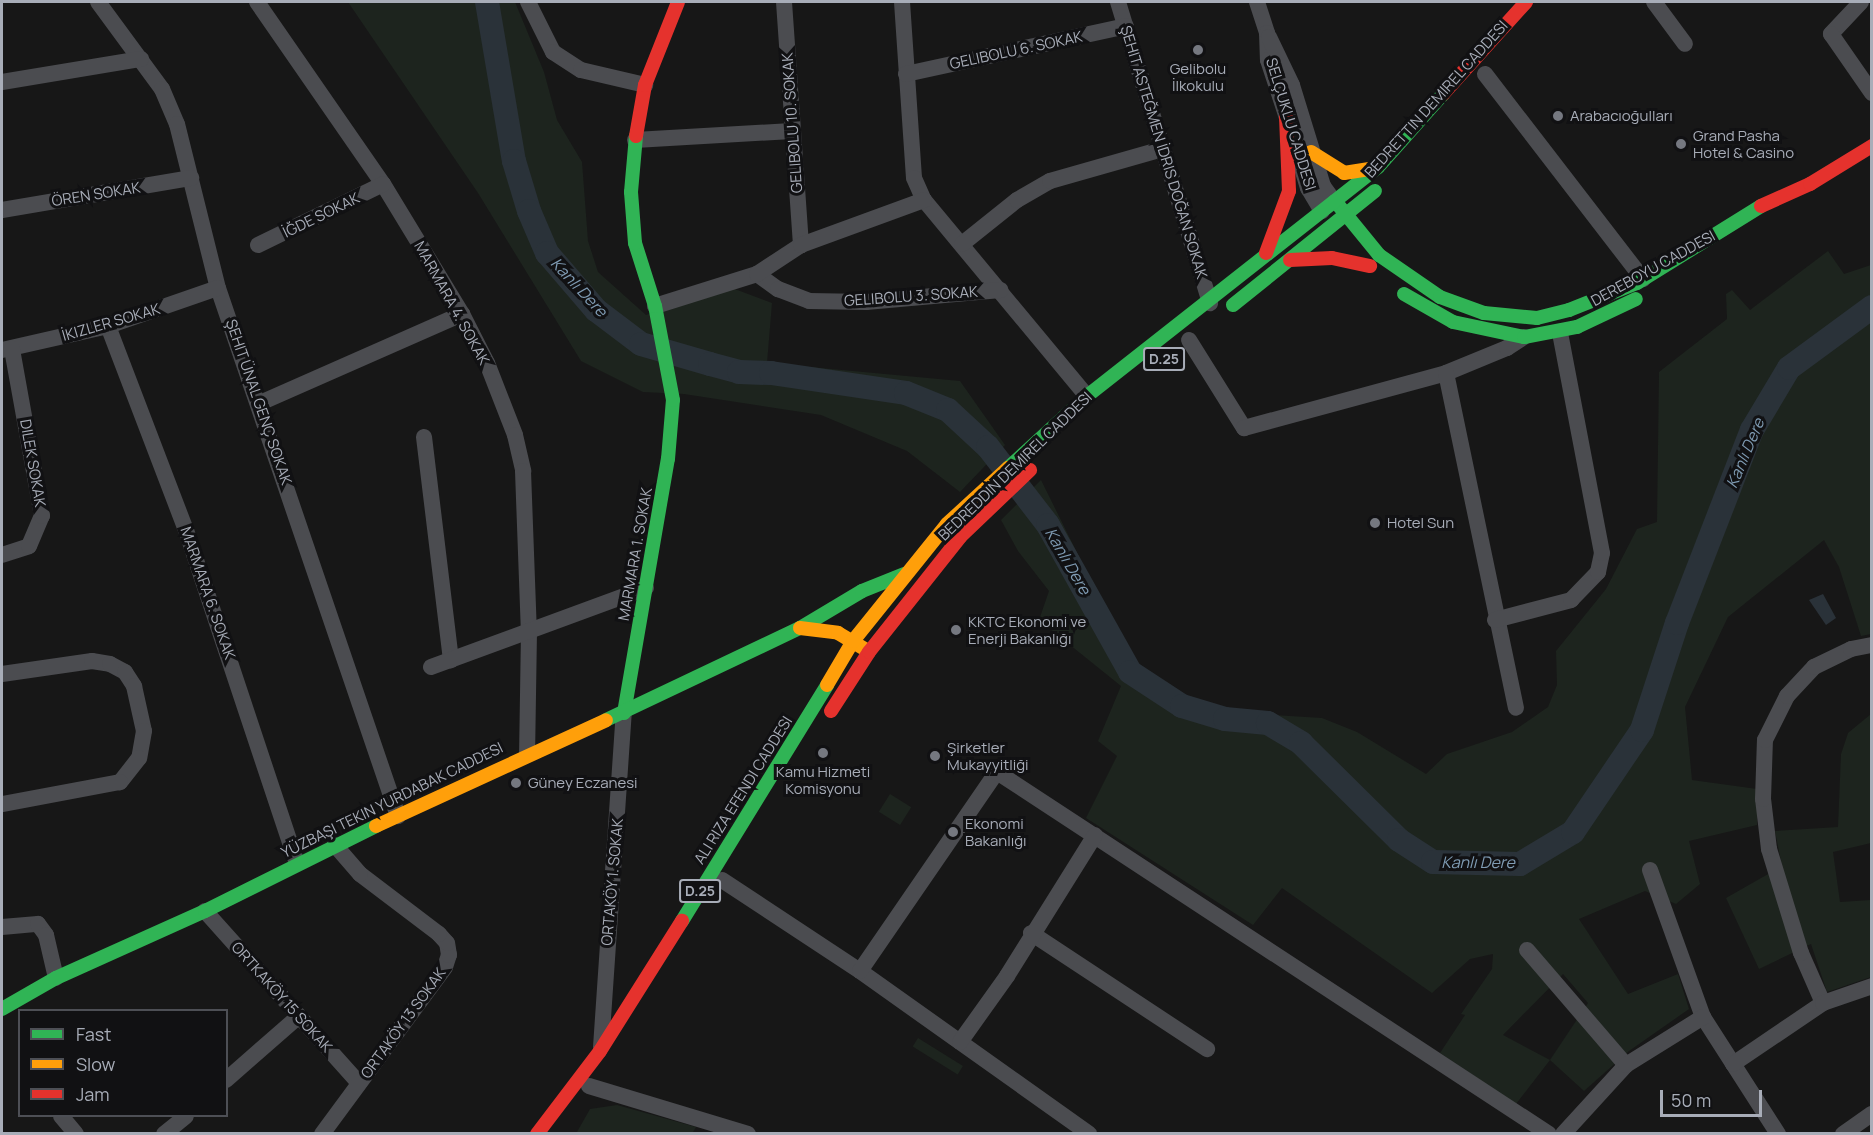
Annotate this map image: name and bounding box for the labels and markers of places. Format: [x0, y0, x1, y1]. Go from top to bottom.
marker: Gelibolu İlkokulu [1191, 43, 1205, 57]
place label: Gelibolu İlkokulu [1170, 59, 1226, 94]
place label: Arabacıoğulları [1570, 107, 1673, 125]
marker: Arabacıoğulları [1551, 109, 1565, 123]
place label: Grand Pasha Hotel & Casino [1693, 126, 1794, 161]
marker: Grand Pasha Hotel & Casino [1674, 137, 1688, 151]
place label: Hotel Sun [1387, 514, 1454, 532]
marker: Hotel Sun [1368, 516, 1382, 530]
place label: KKTC Ekonomi ve Enerji Bakanlığı [968, 612, 1086, 647]
marker: KKTC Ekonomi ve Enerji Bakanlığı [949, 623, 963, 637]
place label: Şirketler Mukayyitliği [947, 738, 1029, 773]
marker: Kamu Hizmeti Komisyonu [816, 746, 830, 760]
marker: Şirketler Mukayyitliği [928, 749, 942, 763]
place label: Kamu Hizmeti Komisyonu [776, 762, 870, 797]
place label: Güney Eczanesi [528, 774, 638, 792]
marker: Güney Eczanesi [509, 776, 523, 790]
place label: Ekonomi Bakanlığı [965, 814, 1027, 849]
marker: Ekonomi Bakanlığı [946, 825, 960, 839]

